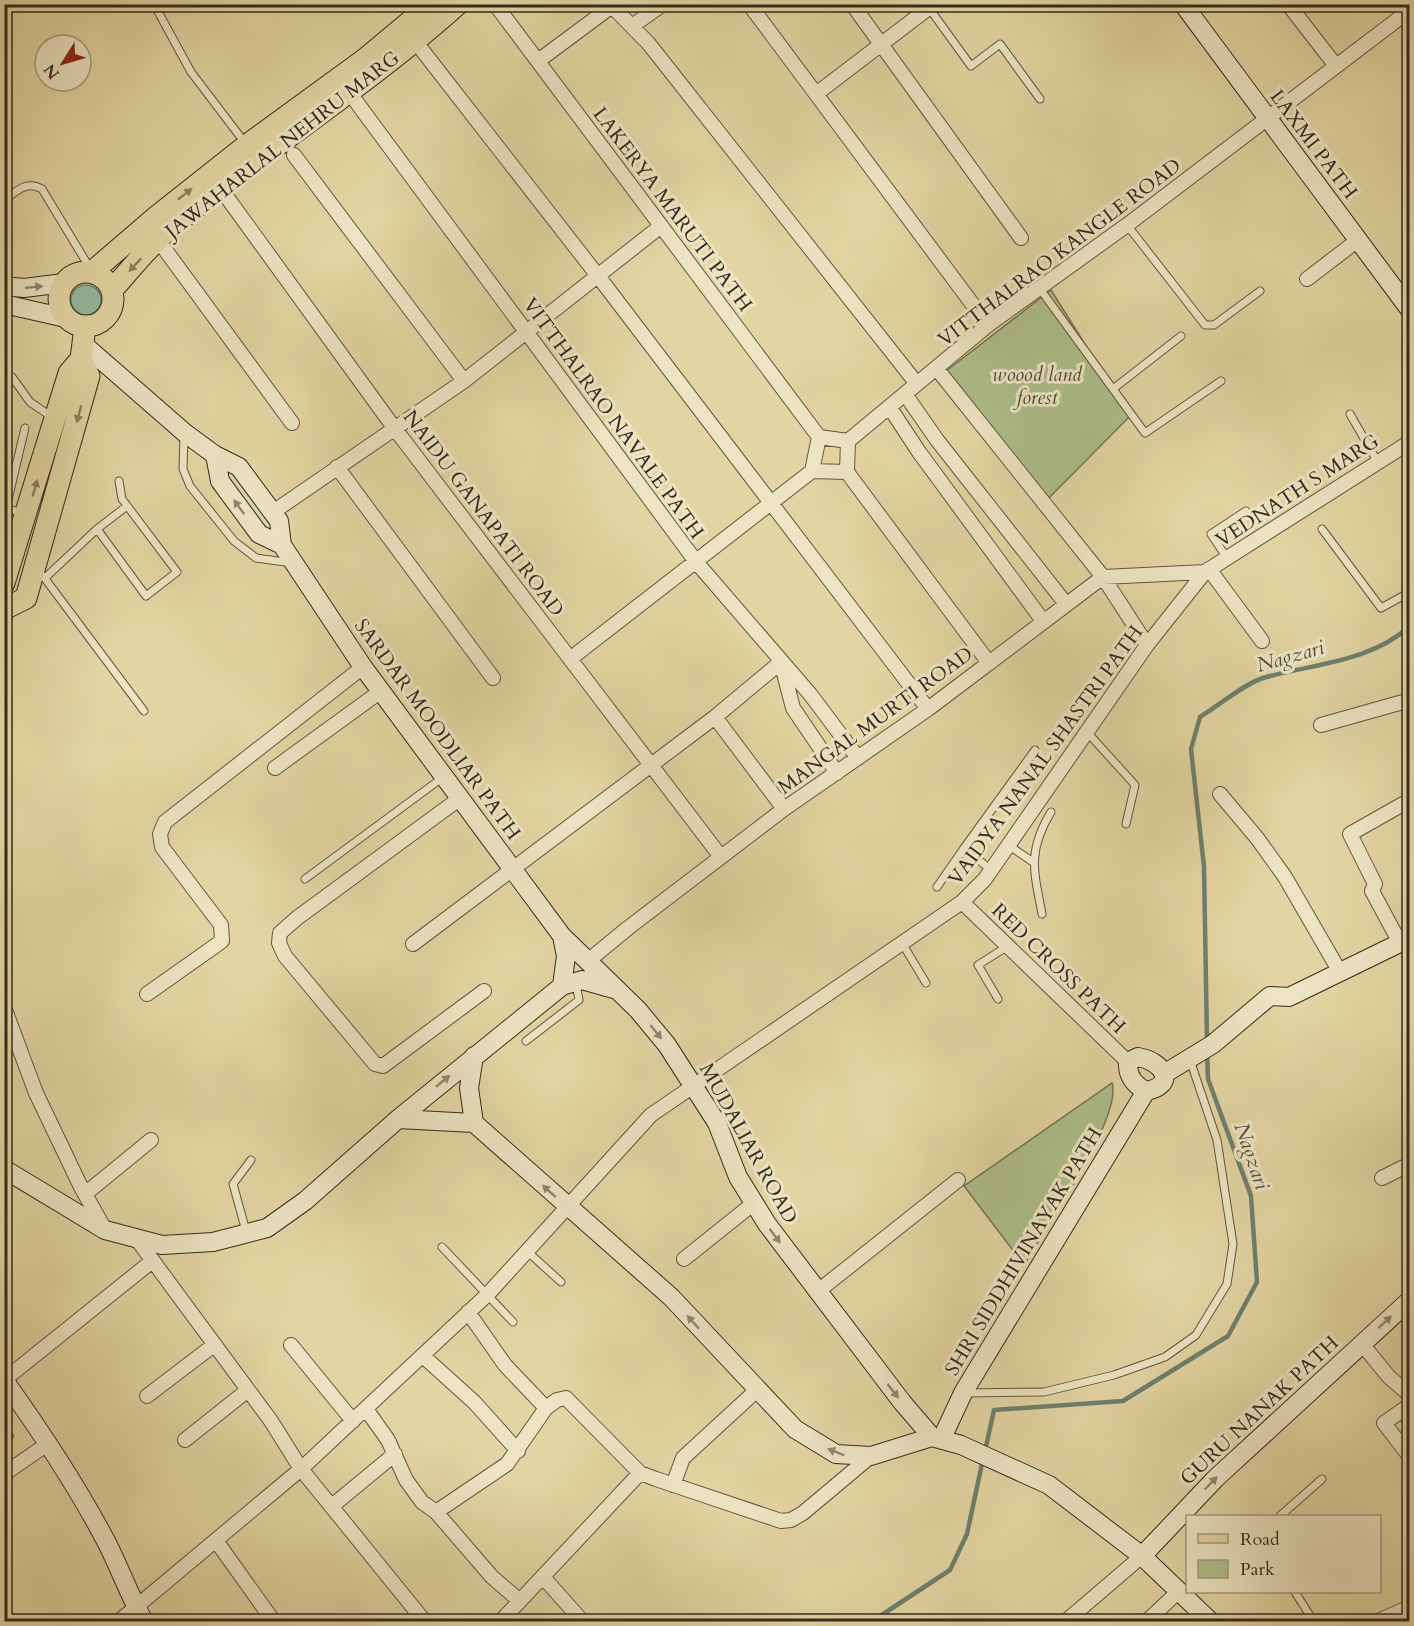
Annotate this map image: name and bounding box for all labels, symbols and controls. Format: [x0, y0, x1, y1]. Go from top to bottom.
north arrow [33, 33, 93, 93]
street label: JAWAHARLAL NEHRU MARG [157, 44, 405, 246]
text: N [39, 59, 65, 84]
street label: LAXMI PATH [1264, 84, 1364, 205]
street label: LAKERYA MARUTI PATH [587, 102, 759, 317]
street label: VITTHALRAO KANGLE ROAD [932, 152, 1186, 353]
one-way arrow [177, 187, 193, 200]
one-way arrow [128, 257, 142, 272]
one-way arrow [25, 282, 44, 292]
street label: VITTHALRAO NAVALE PATH [517, 292, 711, 545]
park label: woood land forest [992, 361, 1083, 411]
one-way arrow [74, 405, 83, 423]
street label: NAIDU GANAPATI ROAD [397, 405, 570, 622]
street label: VEDNATH S MARG [1210, 427, 1384, 553]
one-way arrow [31, 478, 40, 496]
one-way arrow [234, 500, 246, 515]
street label: SARDAR MOODLIAR PATH [348, 613, 527, 846]
street label: VAIDYA NANAL SHASTRI PATH [942, 619, 1149, 891]
water label: Nagzari [1253, 633, 1328, 680]
street label: MANGAL MURTI ROAD [772, 640, 978, 800]
street label: RED CROSS PATH [986, 897, 1132, 1040]
one-way arrow [649, 1024, 662, 1039]
street label: MUDALIAR ROAD [693, 1058, 804, 1228]
one-way arrow [436, 1076, 451, 1088]
water label: Nagzari [1227, 1119, 1277, 1194]
street label: SHRI SIDDHIVINAYAK PATH [938, 1122, 1109, 1381]
one-way arrow [542, 1185, 557, 1198]
one-way arrow [769, 1227, 781, 1243]
one-way arrow [687, 1315, 700, 1330]
one-way arrow [1378, 1315, 1393, 1329]
street label: GURU NANAK PATH [1174, 1329, 1345, 1491]
one-way arrow [887, 1383, 899, 1398]
one-way arrow [826, 1447, 844, 1457]
one-way arrow [1204, 1476, 1218, 1490]
legend [1186, 1515, 1381, 1593]
text: Road [1240, 1527, 1280, 1552]
text: Park [1240, 1557, 1275, 1582]

